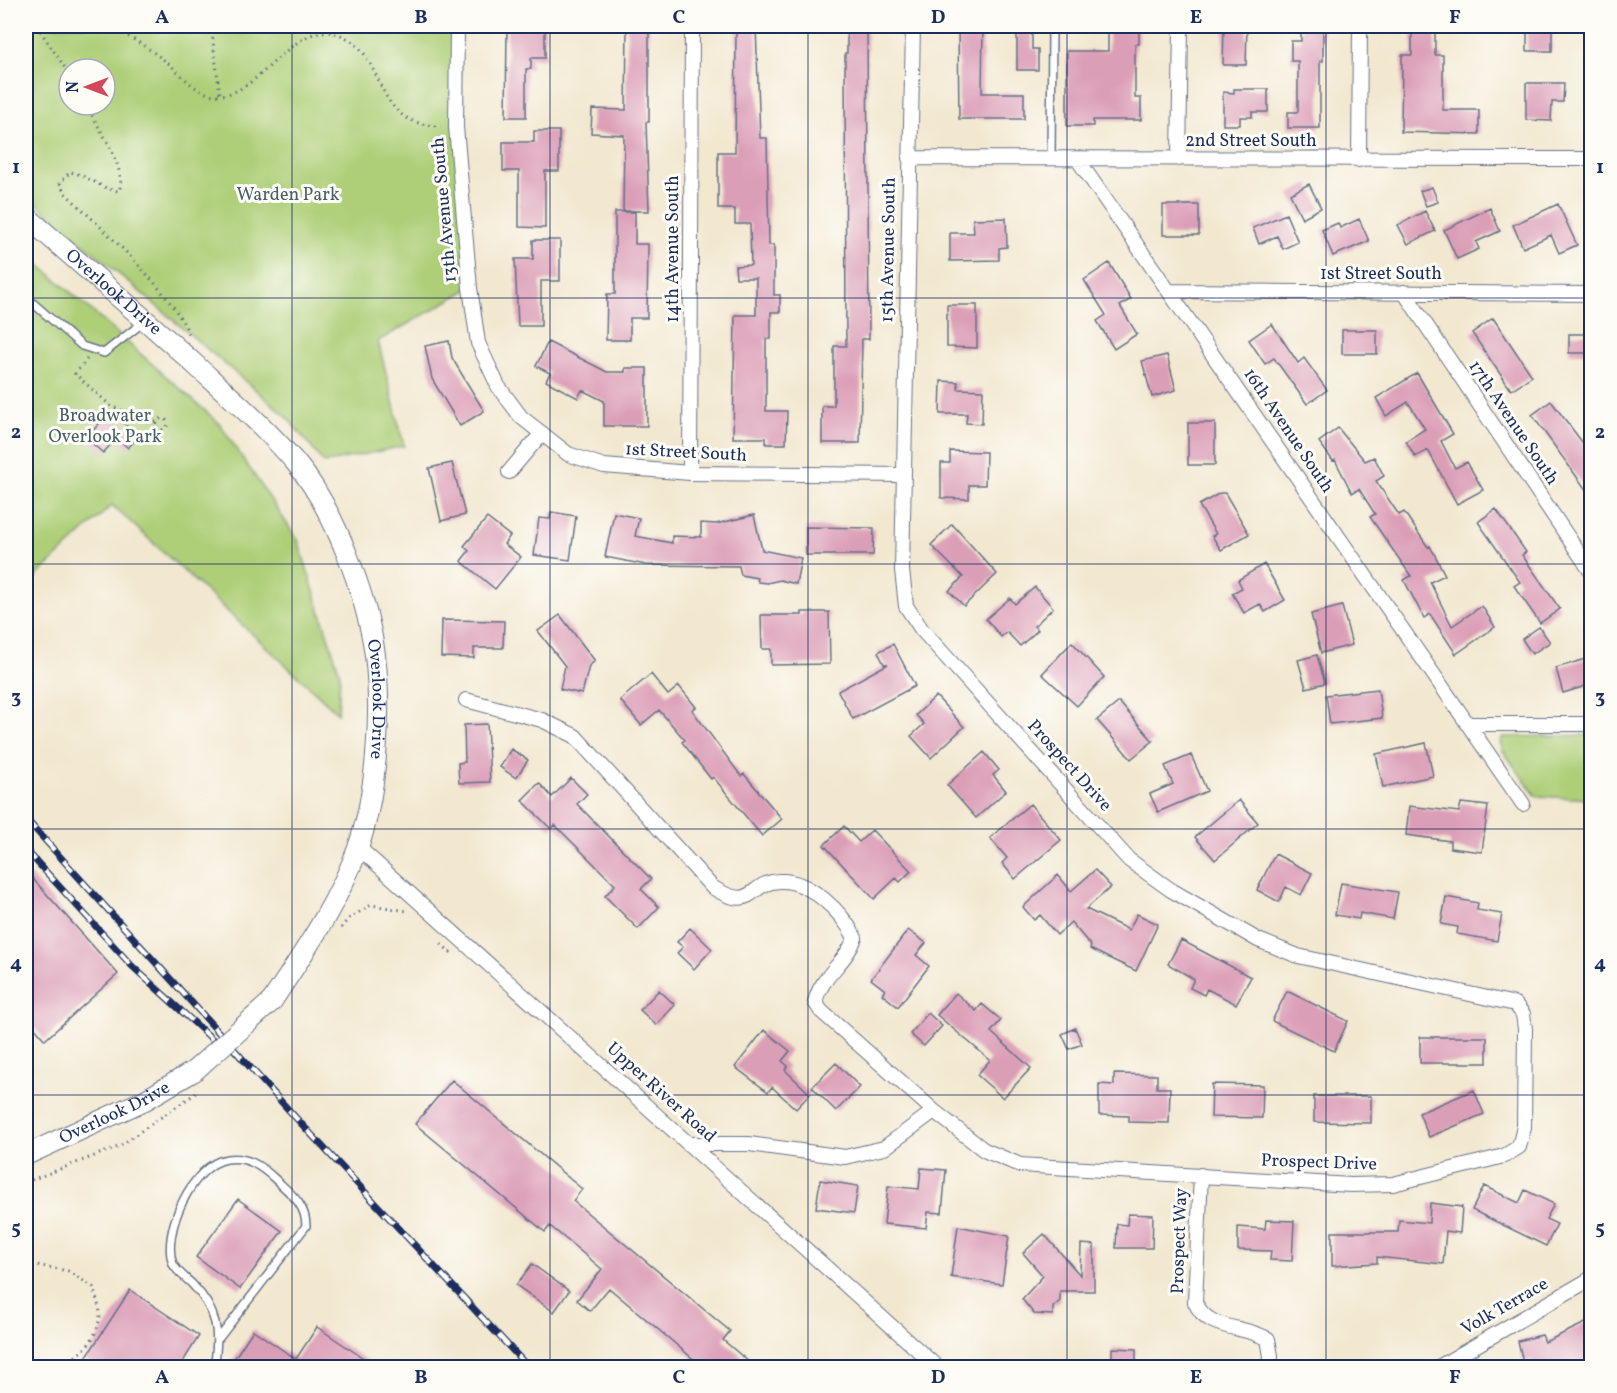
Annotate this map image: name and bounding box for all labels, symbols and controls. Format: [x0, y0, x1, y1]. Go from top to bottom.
text: A [155, 4, 169, 32]
text: B [414, 4, 428, 32]
text: C [673, 4, 686, 32]
text: D [931, 4, 945, 32]
text: E [1190, 4, 1202, 32]
text: F [1449, 4, 1461, 32]
north arrow [57, 57, 117, 117]
text: N [63, 81, 85, 93]
street label: 2nd Street South [1185, 129, 1317, 154]
street label: 13th Avenue South [426, 136, 464, 284]
text: 1 [12, 154, 20, 182]
text: 1 [1596, 154, 1604, 182]
street label: 14th Avenue South [661, 175, 686, 323]
street label: 15th Avenue South [875, 177, 903, 323]
park label: Warden Park [236, 183, 340, 208]
street label: Overlook Drive [60, 243, 167, 341]
street label: 1st Street South [1320, 262, 1442, 287]
street label: 17th Avenue South [1462, 356, 1564, 491]
street label: 16th Avenue South [1237, 364, 1339, 499]
park label: Broadwater Overlook Park [48, 404, 162, 450]
text: 2 [11, 419, 21, 447]
text: 2 [1595, 419, 1605, 447]
street label: 1st Street South [624, 437, 748, 469]
street label: Overlook Drive [360, 637, 391, 760]
text: 3 [11, 684, 21, 712]
text: 3 [1595, 684, 1605, 712]
street label: Prospect Drive [1021, 715, 1117, 817]
text: 4 [10, 950, 22, 978]
text: 4 [1594, 950, 1606, 978]
street label: Upper River Road [601, 1037, 721, 1149]
street label: Overlook Drive [55, 1075, 175, 1150]
street label: Prospect Drive [1261, 1148, 1377, 1178]
street label: Prospect Way [1166, 1187, 1194, 1295]
text: 5 [11, 1215, 21, 1243]
text: 5 [1595, 1215, 1605, 1243]
street label: Volk Terrace [1457, 1272, 1553, 1342]
text: A [155, 1364, 169, 1392]
text: B [414, 1364, 428, 1392]
text: C [673, 1364, 686, 1392]
text: D [931, 1364, 945, 1392]
text: E [1190, 1364, 1202, 1392]
text: F [1449, 1364, 1461, 1392]

